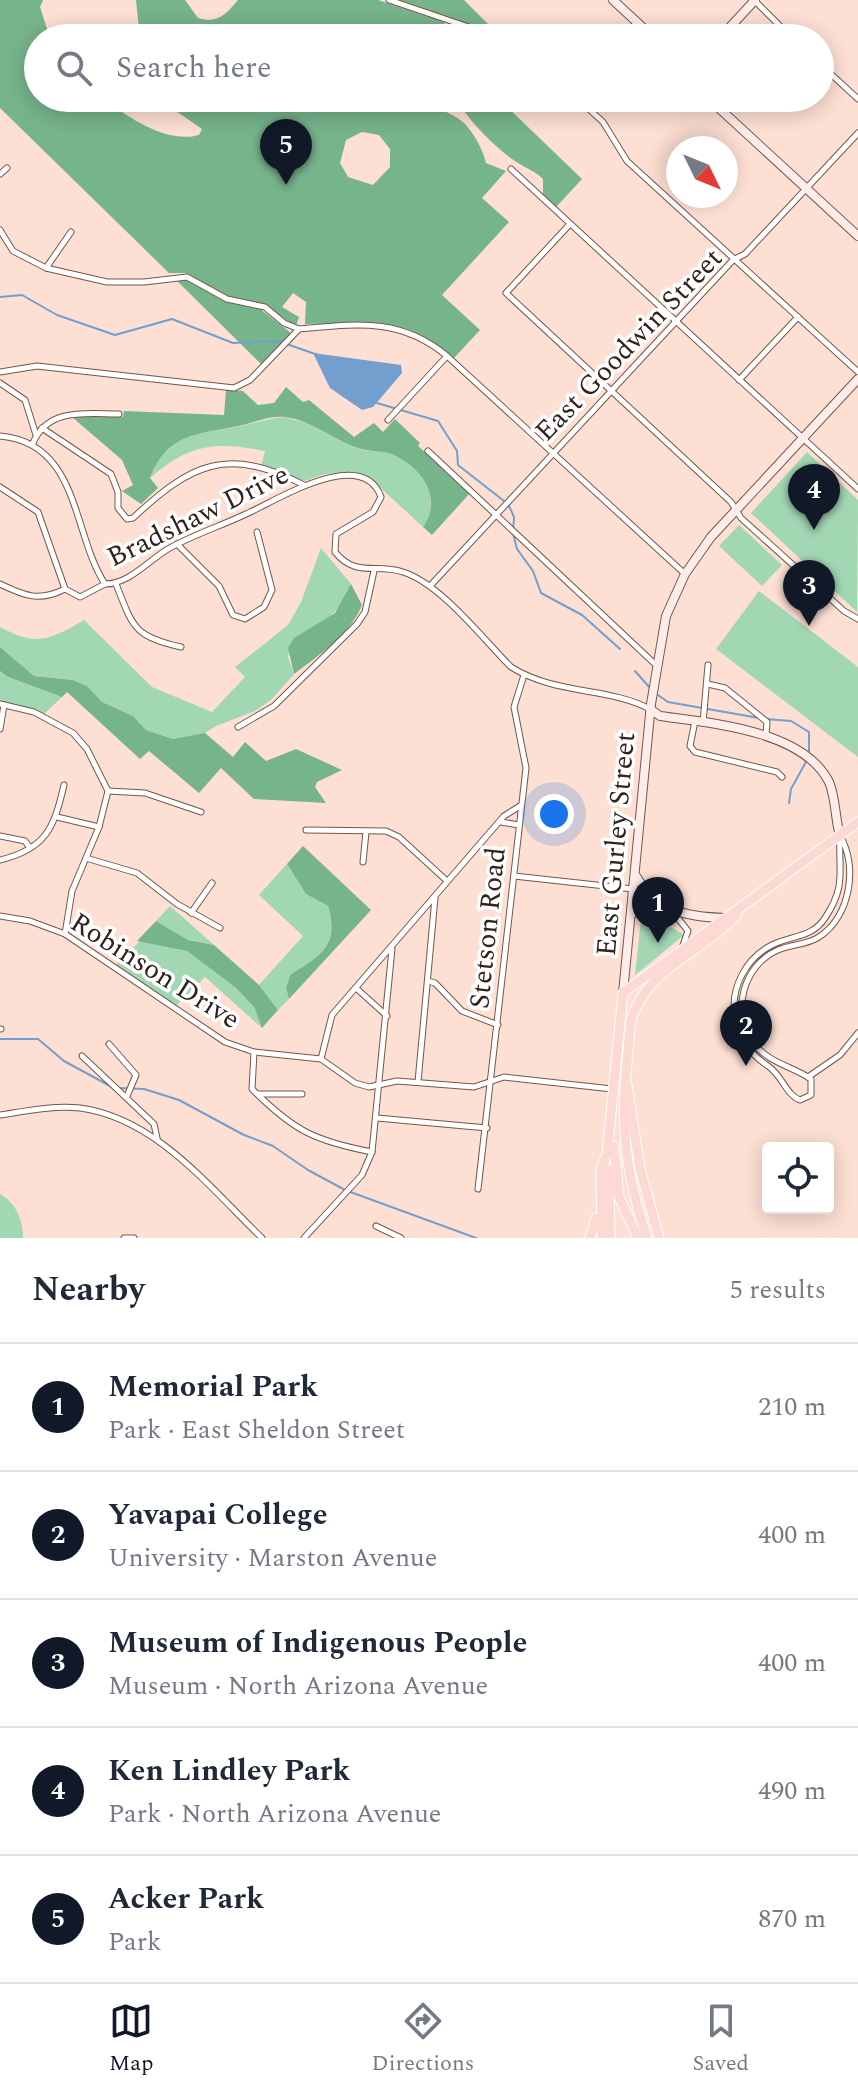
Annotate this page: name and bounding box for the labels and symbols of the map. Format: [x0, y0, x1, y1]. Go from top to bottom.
pin: 5 [260, 119, 312, 185]
north arrow [666, 136, 738, 208]
street label: East Goodwin Street [525, 238, 733, 452]
street label: Bradshaw Drive [100, 453, 296, 579]
pin: 4 [788, 464, 840, 530]
pin: 3 [783, 560, 835, 626]
street label: East Gurley Street [585, 730, 647, 958]
your location [534, 794, 574, 834]
street label: Stetson Road [458, 845, 518, 1011]
pin: 1 [632, 877, 684, 943]
street label: Robinson Drive [62, 902, 248, 1040]
pin: 2 [720, 1000, 772, 1066]

